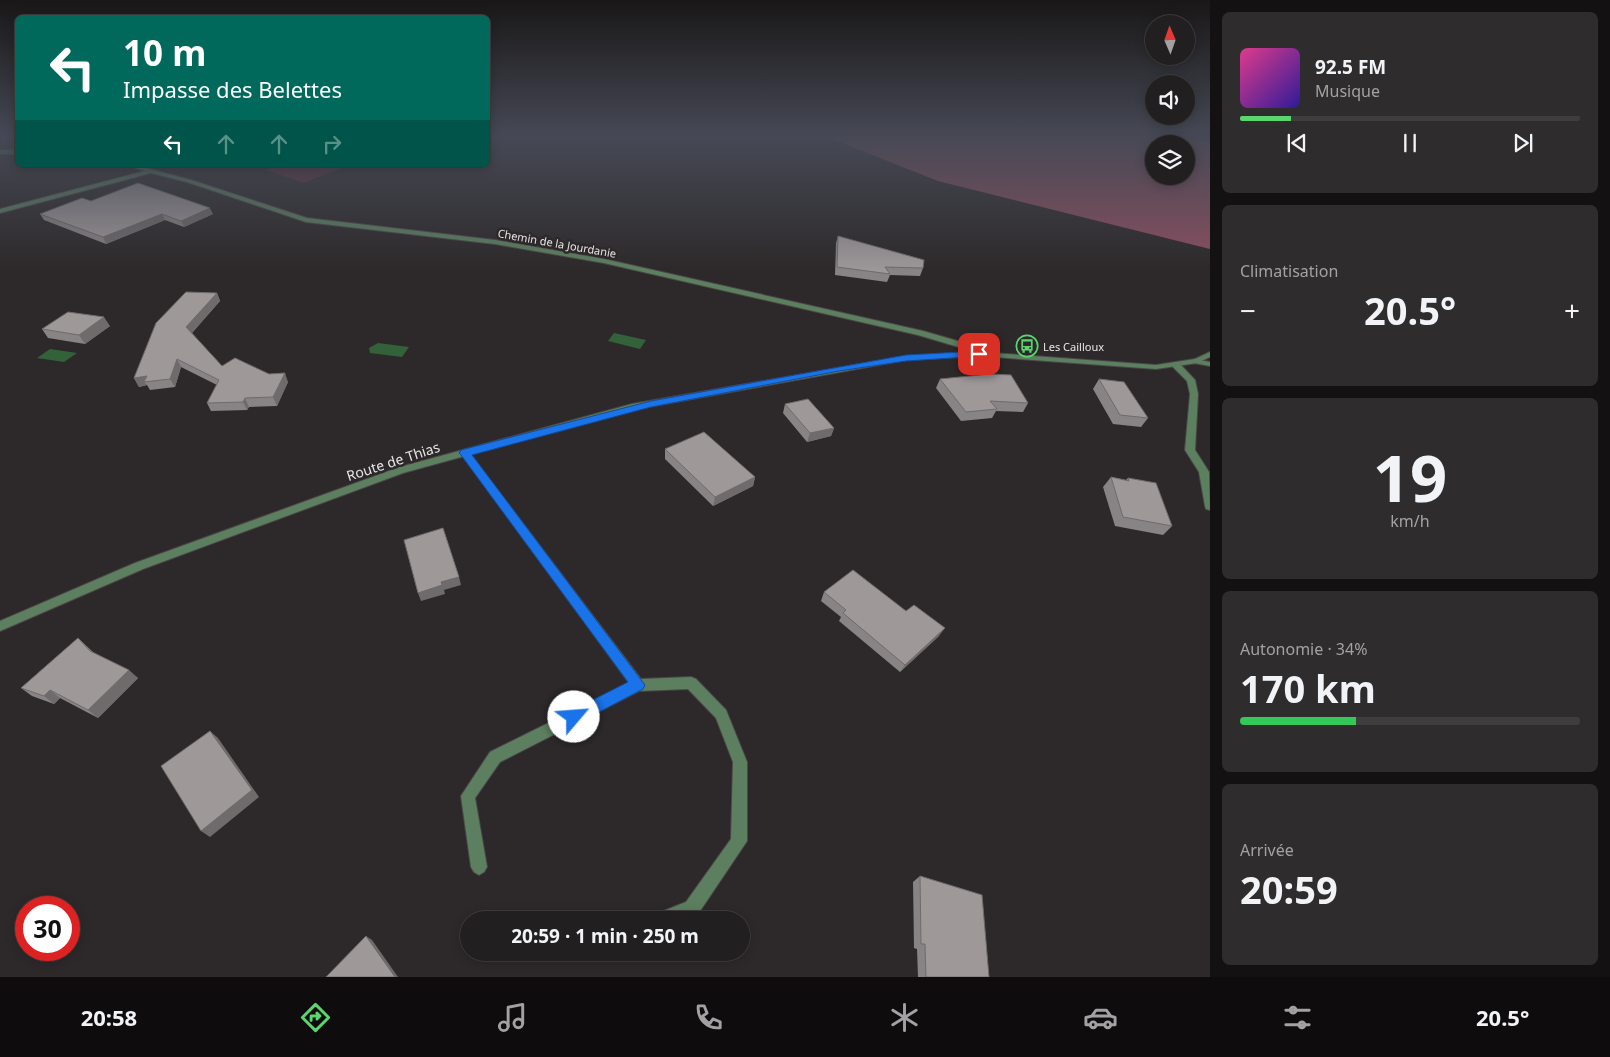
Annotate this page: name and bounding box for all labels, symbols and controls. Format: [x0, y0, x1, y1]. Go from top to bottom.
north arrow [1145, 15, 1195, 65]
map controls [1145, 15, 1195, 185]
text: 10 m [123, 29, 206, 76]
icon: left [40, 35, 105, 100]
text: 92.5 FM [1315, 54, 1386, 80]
text: Impasse des Belettes [123, 74, 342, 104]
button: sound [1145, 75, 1195, 125]
text: Musique [1315, 80, 1380, 102]
icon: previous [1283, 129, 1311, 157]
icon: pause [1396, 129, 1424, 157]
icon: next [1509, 129, 1537, 157]
icon: left [159, 130, 187, 158]
icon: ahead [212, 130, 240, 158]
icon: ahead [265, 130, 293, 158]
icon: right [318, 130, 346, 158]
button: layers [1145, 135, 1195, 185]
street label: Chemin de la Jourdanie [497, 225, 617, 261]
text: Climatisation [1240, 260, 1338, 282]
text: 20.5° [1364, 284, 1456, 336]
text: − [1240, 291, 1256, 329]
text: + [1564, 291, 1580, 329]
pin [958, 333, 1000, 375]
bus stop icon: Les Cailloux [1015, 334, 1039, 358]
place label: Les Cailloux [1043, 339, 1104, 354]
icon: arrive [965, 340, 993, 368]
text: 19 [1373, 433, 1447, 521]
street label: Route de Thias [344, 437, 442, 485]
text: km/h [1390, 510, 1430, 532]
text: Autonomie · 34% [1240, 638, 1367, 660]
text: 170 km [1240, 662, 1376, 714]
position arrow [547, 690, 599, 742]
text: Arrivée [1240, 839, 1294, 861]
text: 20:59 [1240, 863, 1338, 915]
speed limit sign: 30 [15, 896, 80, 961]
text: 20:59 · 1 min · 250 m [511, 923, 699, 949]
icon: directions [298, 1000, 333, 1035]
icon: music [495, 1000, 530, 1035]
icon: phone [691, 1000, 726, 1035]
icon: climate [887, 1000, 922, 1035]
icon: car [1083, 1000, 1118, 1035]
icon: filters [1280, 1000, 1315, 1035]
text: 20:58 [81, 1002, 137, 1032]
text: 20.5° [1476, 1002, 1529, 1032]

